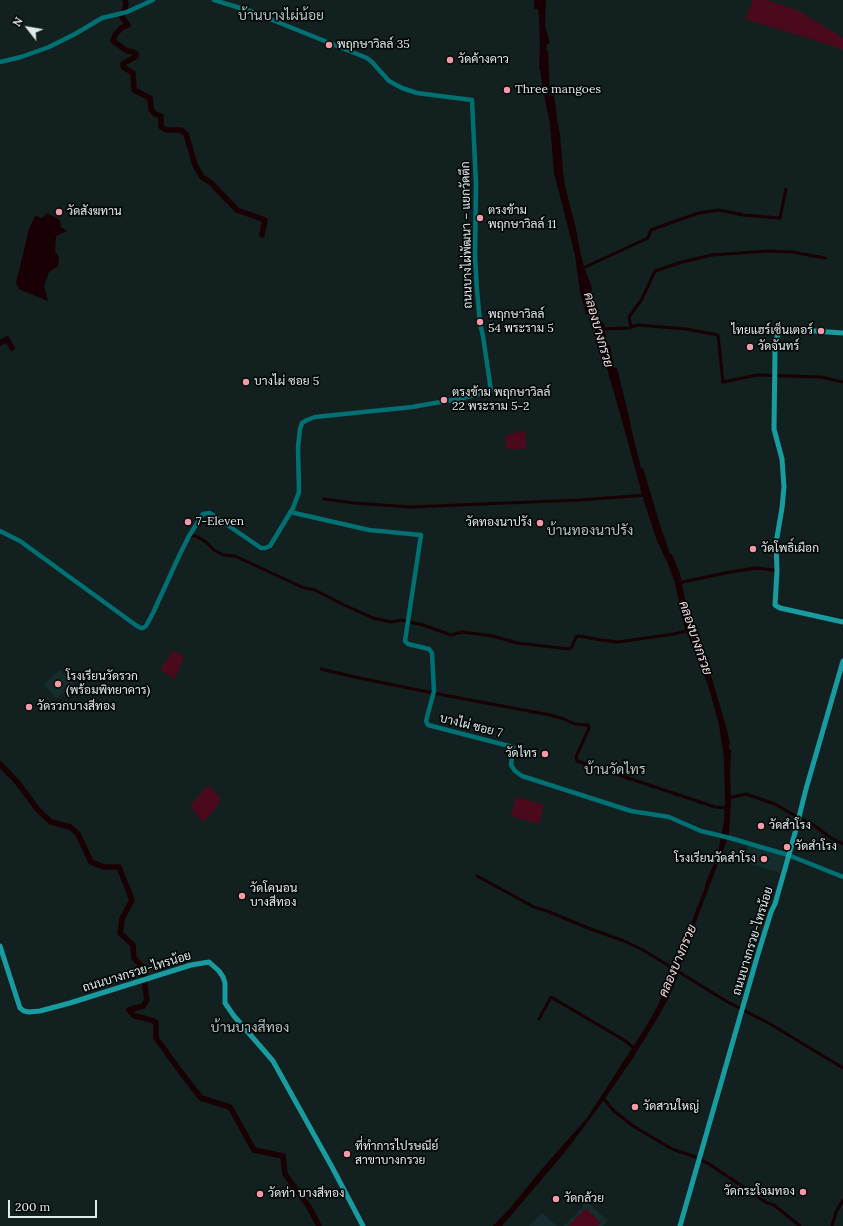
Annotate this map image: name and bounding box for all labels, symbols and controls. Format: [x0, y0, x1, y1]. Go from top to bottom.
north arrow [8, 8, 48, 48]
district label: บ้านบางไผ่น้อย [238, 8, 324, 24]
text: N [10, 15, 26, 29]
place label: พฤกษาวิลล์ 35 [337, 38, 410, 52]
marker: พฤกษาวิลล์ 35 [324, 40, 334, 50]
place label: วัดค้างคาว [458, 53, 509, 67]
marker: วัดค้างคาว [445, 55, 455, 65]
place label: Three mangoes [515, 83, 601, 97]
marker: Three mangoes [502, 85, 512, 95]
street label: ถนนบางไผ่พัฒนา – แยกวัดตึก [459, 161, 475, 309]
place label: ตรงข้าม พฤกษาวิลล์ 11 [488, 204, 556, 232]
place label: วัดสังฆทาน [67, 205, 122, 219]
marker: วัดสังฆทาน [54, 207, 64, 217]
marker: ตรงข้าม พฤกษาวิลล์ 11 [475, 213, 485, 223]
water label: คลองบางกรวย [580, 291, 616, 369]
place label: พฤกษาวิลล์ 54 พระราม 5 [488, 308, 554, 336]
marker: พฤกษาวิลล์ 54 พระราม 5 [475, 317, 485, 327]
place label: ไทยแฮร์เซ็นเตอร์ [731, 324, 813, 338]
marker: ไทยแฮร์เซ็นเตอร์ [816, 326, 826, 336]
place label: วัดจันทร์ [758, 340, 799, 354]
marker: วัดจันทร์ [745, 342, 755, 352]
place label: บางไผ่ ซอย 5 [254, 375, 319, 389]
marker: บางไผ่ ซอย 5 [241, 377, 251, 387]
place label: ตรงข้าม พฤกษาวิลล์ 22 พระราม 5-2 [452, 386, 551, 414]
marker: ตรงข้าม พฤกษาวิลล์ 22 พระราม 5-2 [439, 395, 449, 405]
place label: 7-Eleven [196, 515, 244, 529]
place label: วัดทองนาปรัง [466, 516, 532, 530]
marker: 7-Eleven [183, 517, 193, 527]
marker: วัดทองนาปรัง [535, 518, 545, 528]
district label: บ้านทองนาปรัง [547, 523, 633, 539]
place label: วัดโพธิ์เผือก [761, 542, 819, 556]
marker: วัดโพธิ์เผือก [748, 544, 758, 554]
water label: คลองบางกรวย [675, 599, 715, 677]
place label: โรงเรียนวัดรวก (พร้อมพิทยาคาร) [66, 670, 150, 698]
marker: โรงเรียนวัดรวก (พร้อมพิทยาคาร) [53, 679, 63, 689]
place label: วัดรวกบางสีทอง [37, 700, 115, 714]
marker: วัดรวกบางสีทอง [24, 702, 34, 712]
street label: บางไผ่ ซอย 7 [438, 711, 504, 741]
place label: วัดไทร [505, 747, 537, 761]
marker: วัดไทร [540, 749, 550, 759]
district label: บ้านวัดไทร [584, 762, 646, 778]
place label: วัดสําโรง [769, 819, 811, 833]
marker: วัดสําโรง [756, 821, 766, 831]
place label: วัดสำโรง [795, 840, 837, 854]
marker: วัดสำโรง [782, 842, 792, 852]
place label: โรงเรียนวัดสำโรง [674, 852, 756, 866]
marker: โรงเรียนวัดสำโรง [759, 854, 769, 864]
place label: วัดโคนอน บางสีทอง [250, 882, 297, 910]
street label: ถนนบางกรวย-ไทรน้อย [730, 885, 776, 997]
marker: วัดโคนอน บางสีทอง [237, 891, 247, 901]
water label: คลองบางกรวย [656, 922, 700, 1000]
street label: ถนนบางกรวย-ไทรน้อย [81, 949, 193, 995]
district label: บ้านบางสีทอง [211, 1020, 289, 1036]
place label: วัดสวนใหญ่ [643, 1100, 699, 1114]
marker: วัดสวนใหญ่ [630, 1102, 640, 1112]
place label: ที่ทำการไปรษณีย์ สาขาบางกรวย [355, 1140, 438, 1168]
marker: ที่ทำการไปรษณีย์ สาขาบางกรวย [342, 1149, 352, 1159]
place label: วัดกระโจมทอง [724, 1185, 795, 1199]
place label: วัดท่า บางสีทอง [268, 1187, 344, 1201]
marker: วัดกระโจมทอง [798, 1187, 808, 1197]
marker: วัดท่า บางสีทอง [255, 1189, 265, 1199]
scale bar [10, 1192, 99, 1218]
place label: วัดกล้วย [564, 1192, 604, 1206]
marker: วัดกล้วย [551, 1194, 561, 1204]
text: 200 m [15, 1199, 50, 1214]

